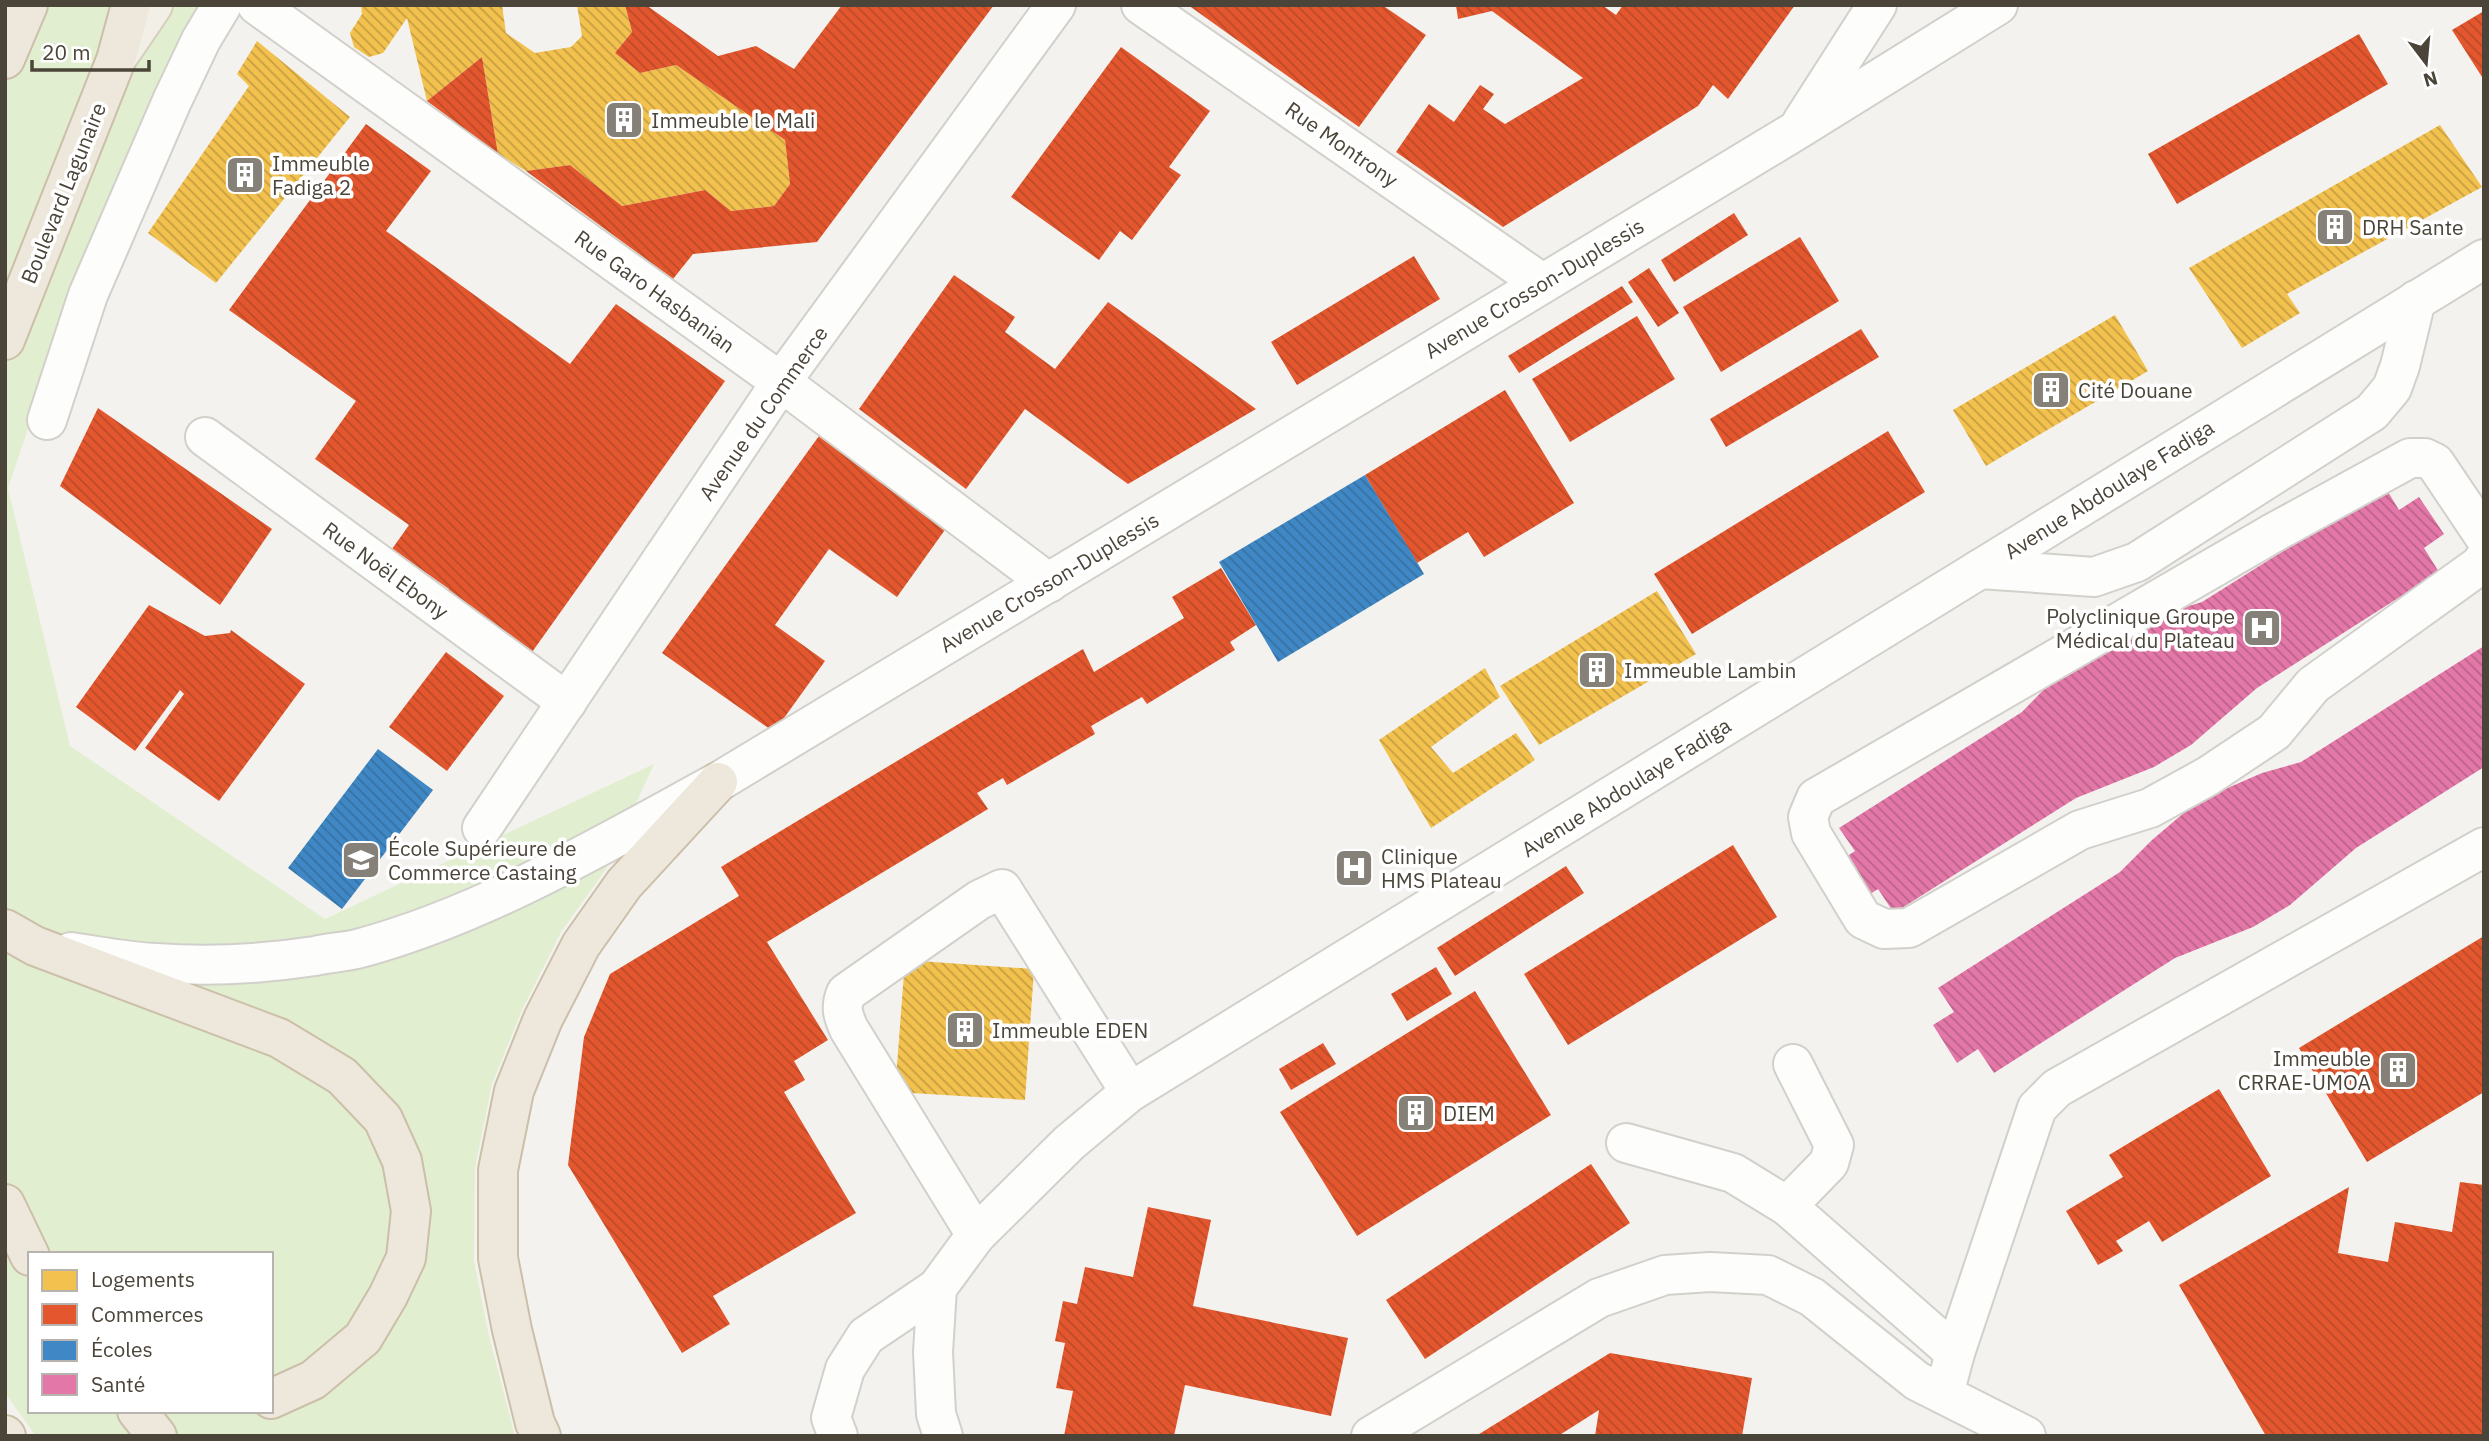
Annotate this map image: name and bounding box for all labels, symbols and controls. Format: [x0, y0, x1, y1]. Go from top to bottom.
scale bar [32, 28, 149, 72]
north arrow [2391, 28, 2461, 98]
text: 20 m [42, 38, 91, 66]
text: N [2421, 66, 2441, 93]
street label: Rue Montrony [1280, 95, 1404, 193]
street label: Boulevard Lagunaire [14, 98, 112, 288]
building icon: Immeuble le Mali [603, 99, 645, 141]
place label: Immeuble le Mali [651, 106, 815, 134]
place label: Immeuble Fadiga 2 [272, 149, 370, 201]
building icon: Immeuble Fadiga 2 [224, 154, 266, 196]
building icon: DRH Sante [2314, 206, 2356, 248]
street label: Avenue Crosson-Duplessis [1419, 211, 1649, 365]
place label: DRH Sante [2362, 213, 2464, 241]
street label: Rue Garo Hasbanian [569, 223, 741, 359]
street label: Avenue du Commerce [692, 320, 834, 506]
building icon: Cité Douane [2030, 369, 2072, 411]
place label: Cité Douane [2078, 376, 2193, 404]
street label: Avenue Abdoulaye Fadiga [1999, 413, 2219, 565]
street label: Avenue Crosson-Duplessis [934, 505, 1164, 659]
street label: Rue Noël Ebony [317, 515, 455, 625]
place label: Polyclinique Groupe Médical du Plateau [2046, 602, 2235, 654]
hospital icon: Polyclinique Groupe Médical du Plateau [2241, 607, 2283, 649]
building icon: Immeuble Lambin [1576, 649, 1618, 691]
place label: Immeuble Lambin [1624, 656, 1796, 684]
street label: Avenue Abdoulaye Fadiga [1516, 711, 1736, 863]
place label: École Supérieure de Commerce Castaing [388, 834, 577, 886]
school or university icon: École Supérieure de Commerce Castaing [340, 839, 382, 881]
place label: Clinique HMS Plateau [1381, 842, 1502, 894]
hospital icon: Clinique HMS Plateau [1333, 847, 1375, 889]
building icon: Immeuble EDEN [944, 1009, 986, 1051]
place label: Immeuble EDEN [992, 1016, 1148, 1044]
place label: Immeuble CRRAE-UMOA [2238, 1044, 2371, 1096]
building icon: Immeuble CRRAE-UMOA [2377, 1049, 2419, 1091]
building icon: DIEM [1395, 1092, 1437, 1134]
place label: DIEM [1443, 1099, 1495, 1127]
legend [28, 1252, 273, 1413]
text: Logements [91, 1265, 195, 1293]
text: Commerces [91, 1300, 204, 1328]
text: Écoles [91, 1335, 153, 1363]
text: Santé [91, 1370, 145, 1398]

